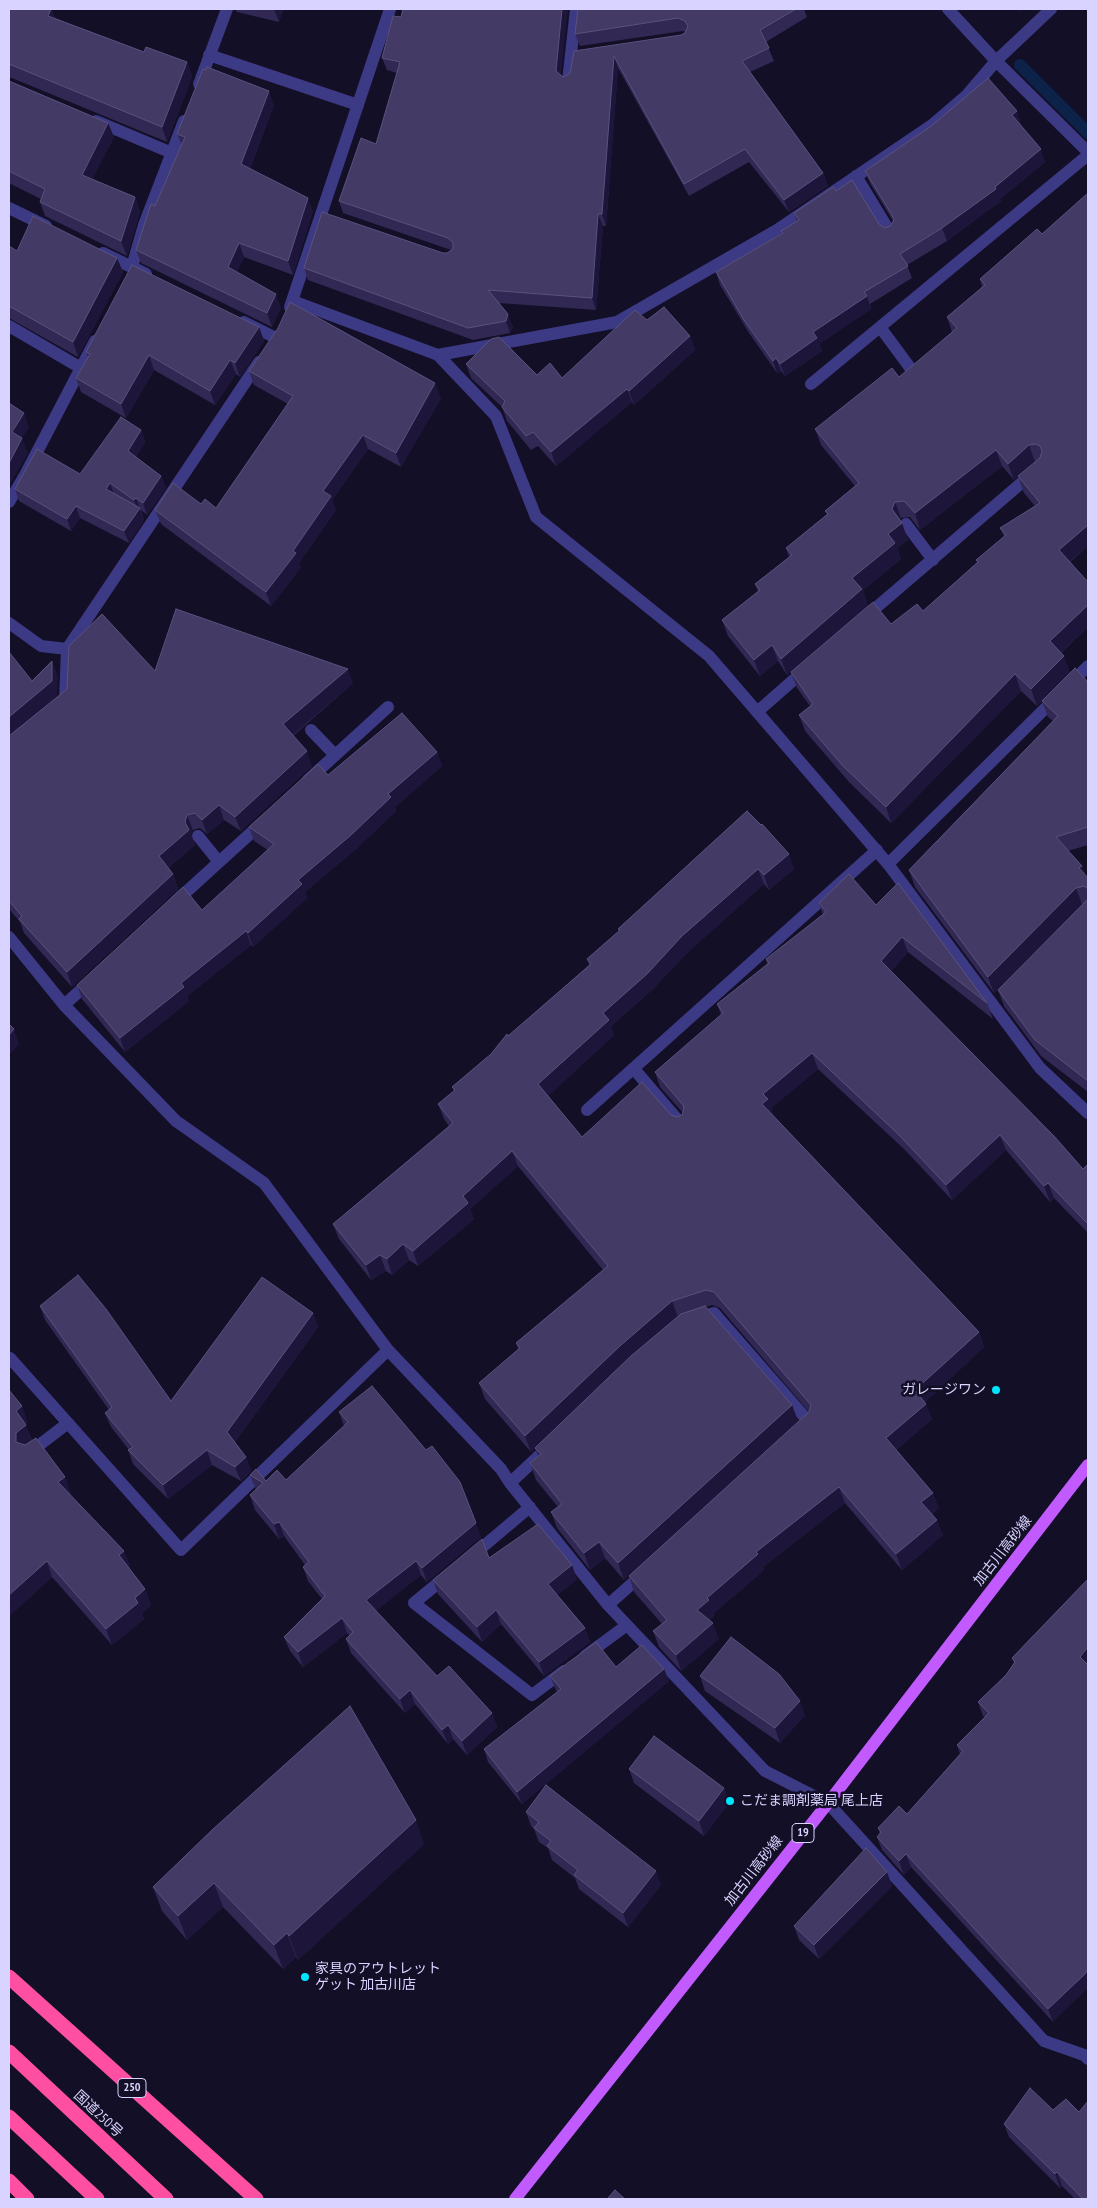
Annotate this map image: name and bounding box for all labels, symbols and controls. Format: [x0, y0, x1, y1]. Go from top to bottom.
place label: ガレージワン [902, 1382, 986, 1398]
marker: ガレージワン [990, 1384, 1002, 1396]
street label: 加古川高砂線 [971, 1513, 1035, 1589]
place label: こだま調剤薬局 尾上店 [740, 1793, 883, 1809]
marker: こだま調剤薬局 尾上店 [724, 1795, 736, 1807]
road number: 19 [792, 1824, 814, 1842]
street label: 加古川高砂線 [722, 1833, 786, 1909]
place label: 家具のアウトレット ゲット 加古川店 [315, 1961, 441, 1994]
marker: 家具のアウトレット ゲット 加古川店 [299, 1971, 311, 1983]
road number: 250 [118, 2078, 146, 2098]
street label: 国道250号 [70, 2087, 126, 2141]

